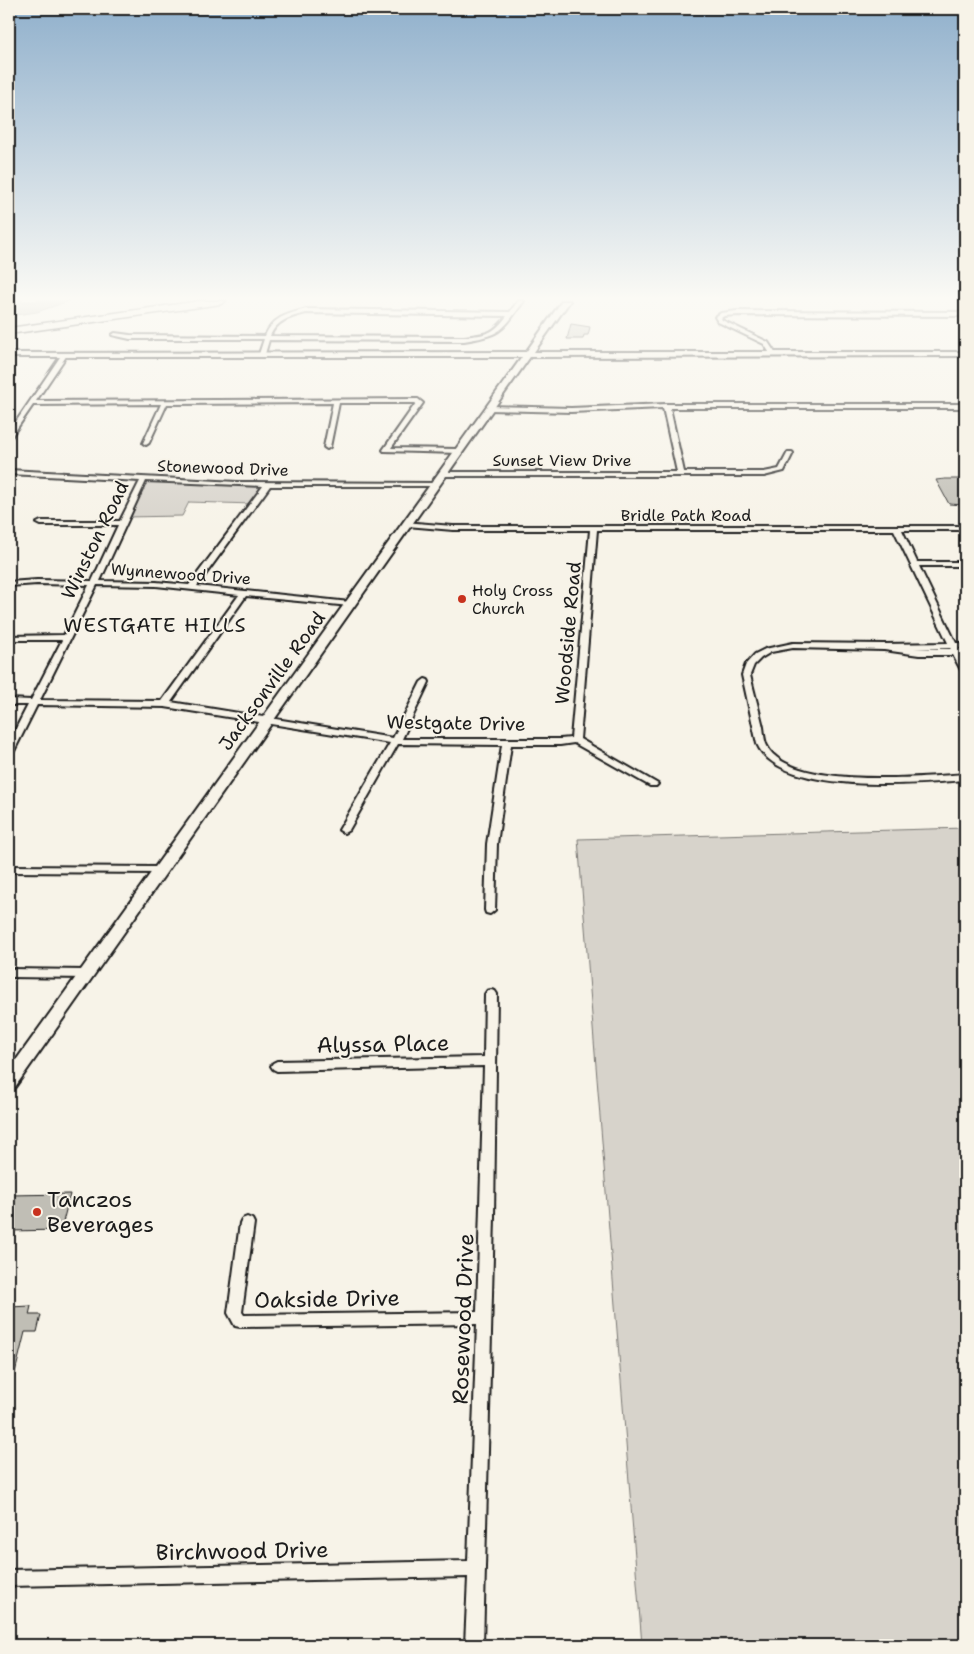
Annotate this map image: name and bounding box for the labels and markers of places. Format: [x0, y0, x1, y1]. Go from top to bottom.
place label: Holy Cross Church [472, 580, 553, 619]
marker: Holy Cross Church [456, 593, 468, 605]
place label: Tanczos Beverages [47, 1185, 154, 1239]
marker: Tanczos Beverages [31, 1206, 43, 1218]

